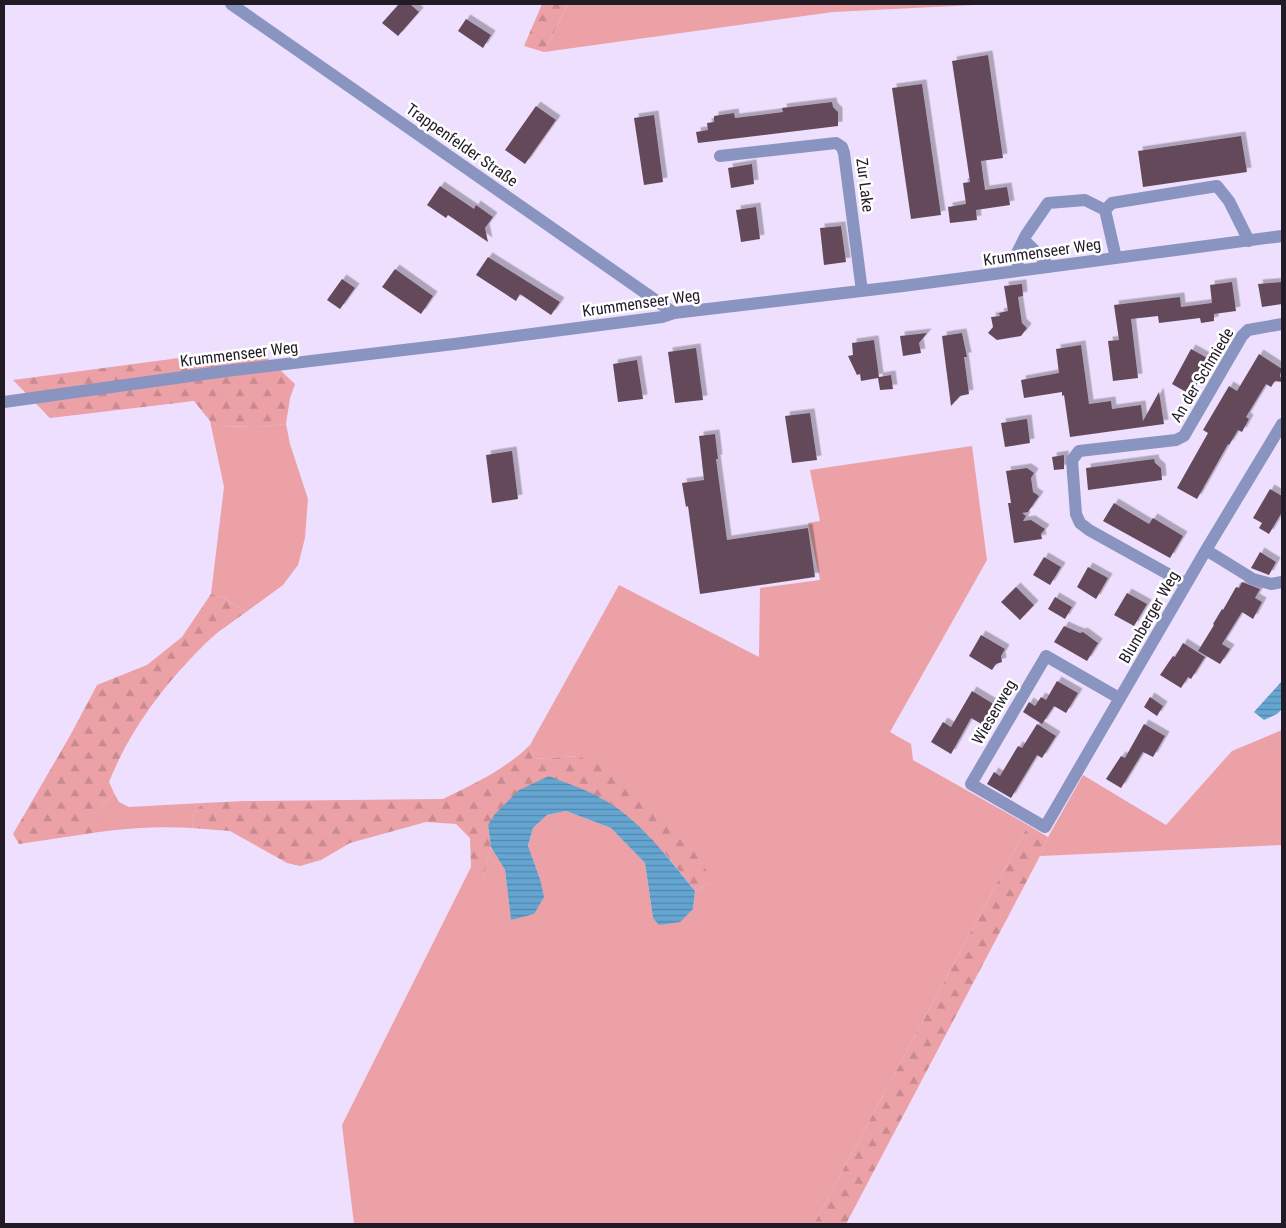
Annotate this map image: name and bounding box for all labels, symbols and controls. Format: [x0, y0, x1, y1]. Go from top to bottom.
street label: Trappenfelder Straße [402, 99, 522, 191]
street label: Zur Lake [852, 157, 878, 213]
street label: Krummenseer Weg [982, 234, 1102, 270]
street label: Krummenseer Weg [581, 285, 701, 321]
street label: An der Schmiede [1166, 324, 1238, 426]
street label: Krummenseer Weg [179, 337, 299, 371]
street label: Blumberger Weg [1115, 567, 1183, 667]
street label: Wiesenweg [968, 676, 1020, 748]

